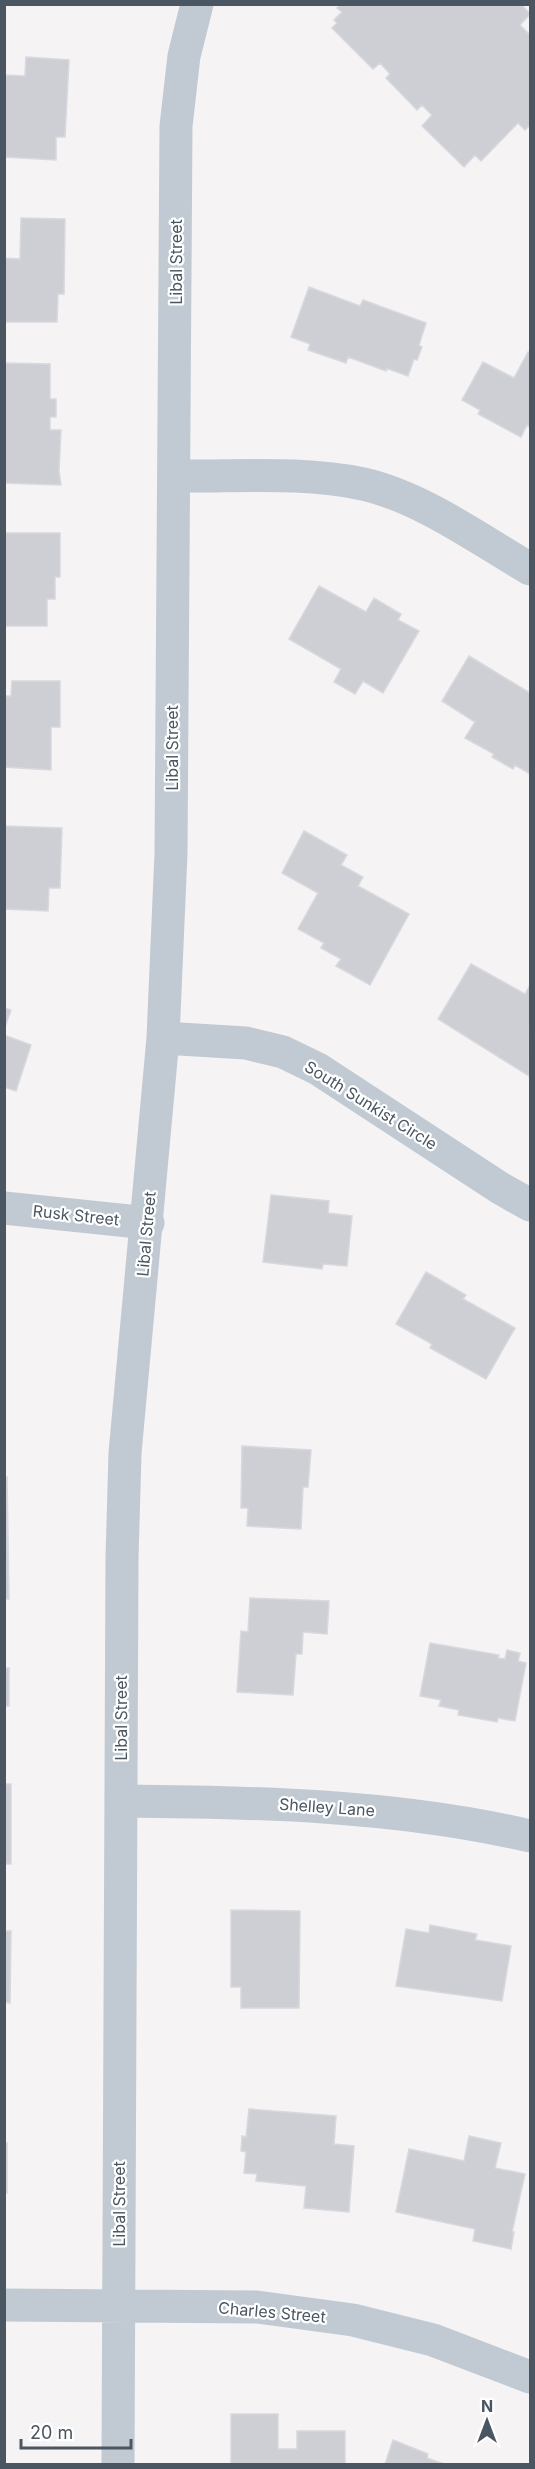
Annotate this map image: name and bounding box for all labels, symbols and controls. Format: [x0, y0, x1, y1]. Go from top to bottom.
street label: Libal Street [166, 219, 186, 305]
street label: Libal Street [162, 705, 182, 791]
street label: South Sunkist Circle [301, 1056, 441, 1154]
street label: Libal Street [132, 1191, 160, 1277]
street label: Rusk Street [32, 1201, 120, 1229]
street label: Libal Street [111, 1675, 131, 1761]
street label: Shelley Lane [278, 1794, 376, 1820]
street label: Libal Street [109, 2161, 129, 2247]
street label: Charles Street [217, 2297, 327, 2327]
north arrow [457, 2391, 517, 2451]
text: N [481, 2396, 493, 2416]
scale bar [21, 2412, 130, 2450]
text: 20 m [30, 2422, 73, 2443]

